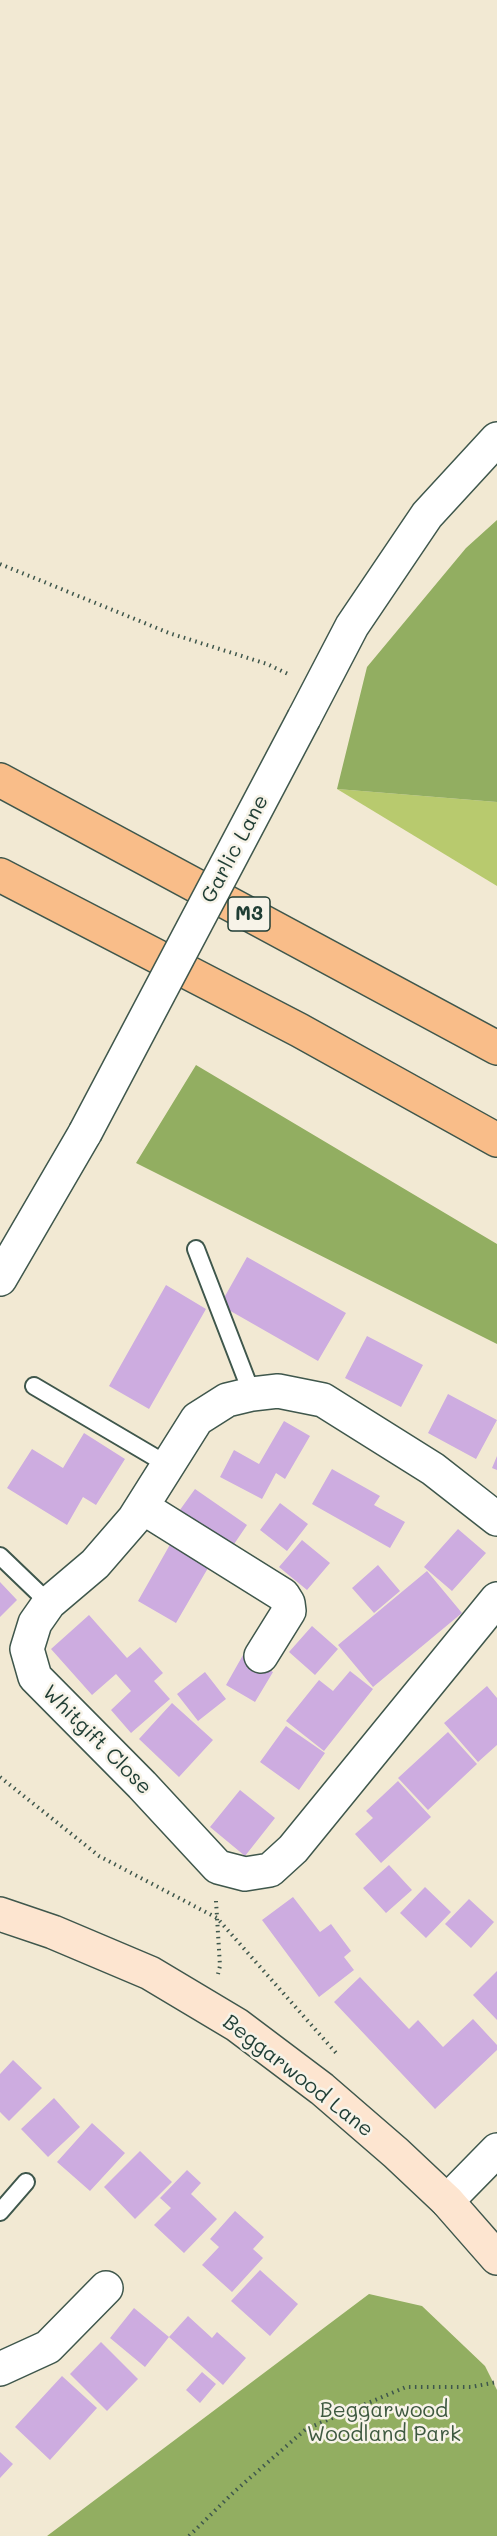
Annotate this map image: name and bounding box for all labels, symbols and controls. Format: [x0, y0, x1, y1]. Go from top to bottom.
street label: Garlic Lane [196, 791, 274, 907]
road number: M3 [228, 897, 270, 931]
street label: Whitgift Close [37, 1680, 157, 1800]
street label: Beggarwood Lane [218, 2009, 378, 2143]
park label: Beggarwood Woodland Park [307, 2398, 461, 2448]

